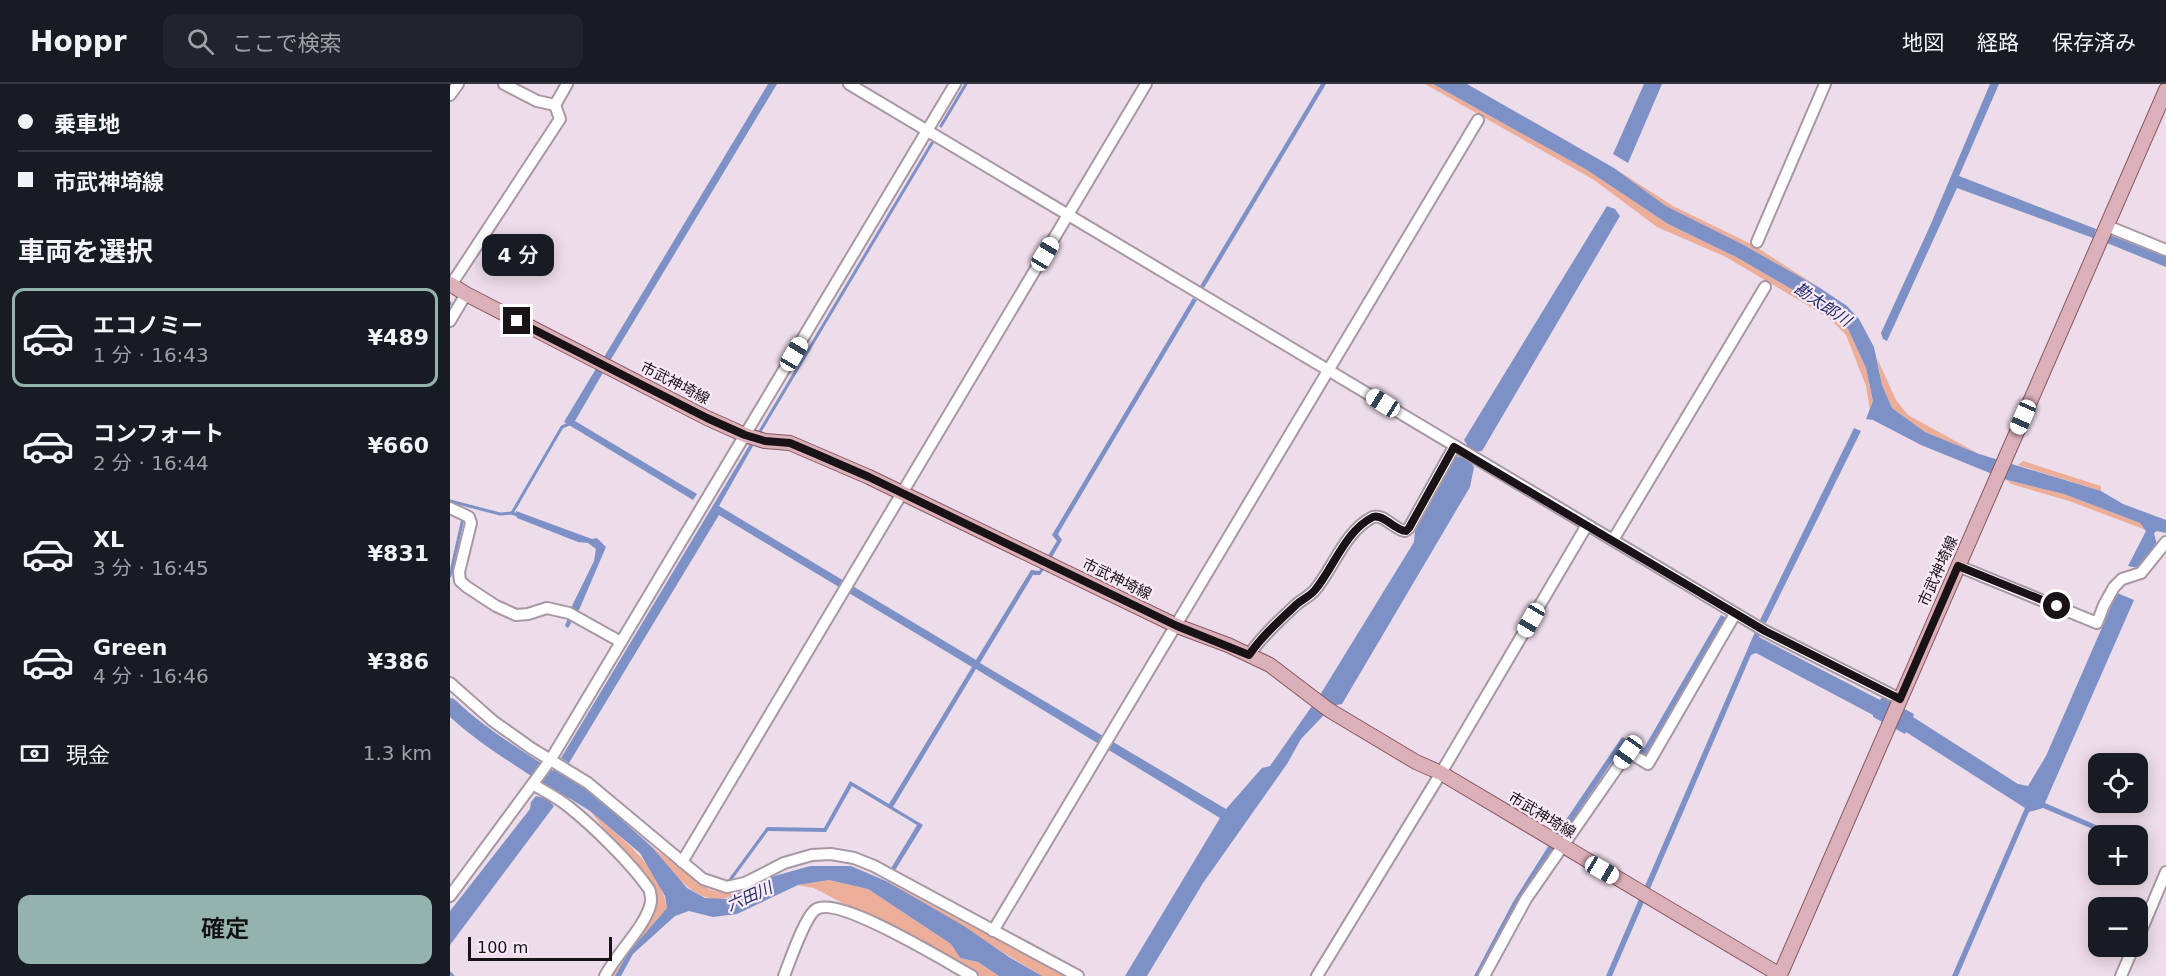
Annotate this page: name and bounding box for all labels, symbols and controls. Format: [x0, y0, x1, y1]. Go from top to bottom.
search box [163, 14, 583, 68]
text: Hoppr [30, 25, 127, 58]
icon: search [184, 25, 217, 58]
text: ここで検索 [232, 31, 342, 56]
text: 地図 [1902, 31, 1944, 55]
text: 経路 [1977, 31, 2019, 55]
text: 保存済み [2052, 31, 2136, 55]
text: 乗車地 [54, 112, 120, 137]
text: 市武神埼線 [54, 170, 164, 195]
callout: 4 分 [481, 234, 553, 276]
car [1028, 234, 1062, 274]
text: 車両を選択 [18, 236, 153, 267]
text: 4 分 [498, 243, 538, 267]
water label: 勘太郎川 [1791, 279, 1856, 331]
route end [503, 307, 530, 334]
icon: car [21, 311, 75, 365]
text: エコノミー [93, 313, 203, 338]
text: ¥489 [368, 325, 429, 350]
car [777, 334, 811, 374]
text: 1 分 · 16:43 [93, 343, 209, 367]
street label: 市武神埼線 [637, 358, 713, 408]
car [1363, 386, 1403, 420]
car [2007, 397, 2039, 437]
icon: car [21, 419, 75, 473]
text: コンフォート [93, 421, 224, 446]
text: ¥660 [368, 433, 429, 458]
text: 2 分 · 16:44 [93, 451, 209, 475]
icon: car [21, 527, 75, 581]
text: XL [93, 527, 124, 552]
street label: 市武神埼線 [1915, 533, 1961, 609]
text: ¥831 [368, 541, 429, 566]
street label: 市武神埼線 [1079, 554, 1155, 604]
text: 3 分 · 16:45 [93, 556, 209, 580]
route start [2043, 592, 2070, 619]
car [1514, 600, 1548, 640]
icon: car [21, 635, 75, 689]
text: Green [93, 635, 167, 660]
text: ¥386 [368, 649, 429, 674]
text: 4 分 · 16:46 [93, 664, 209, 688]
car [1610, 732, 1646, 772]
icon: cash [18, 737, 51, 770]
text: 1.3 km [363, 741, 432, 765]
text: 現金 [66, 743, 110, 768]
map controls [2088, 753, 2148, 957]
button: locate [2088, 753, 2148, 813]
street label: 市武神埼線 [1505, 788, 1579, 842]
button: + [2088, 825, 2148, 885]
car [1582, 853, 1622, 887]
water label: 六田川 [723, 877, 777, 915]
button: 確定 [18, 895, 432, 964]
button: − [2088, 897, 2148, 957]
scale bar [468, 934, 612, 962]
text: 100 m [477, 938, 528, 957]

